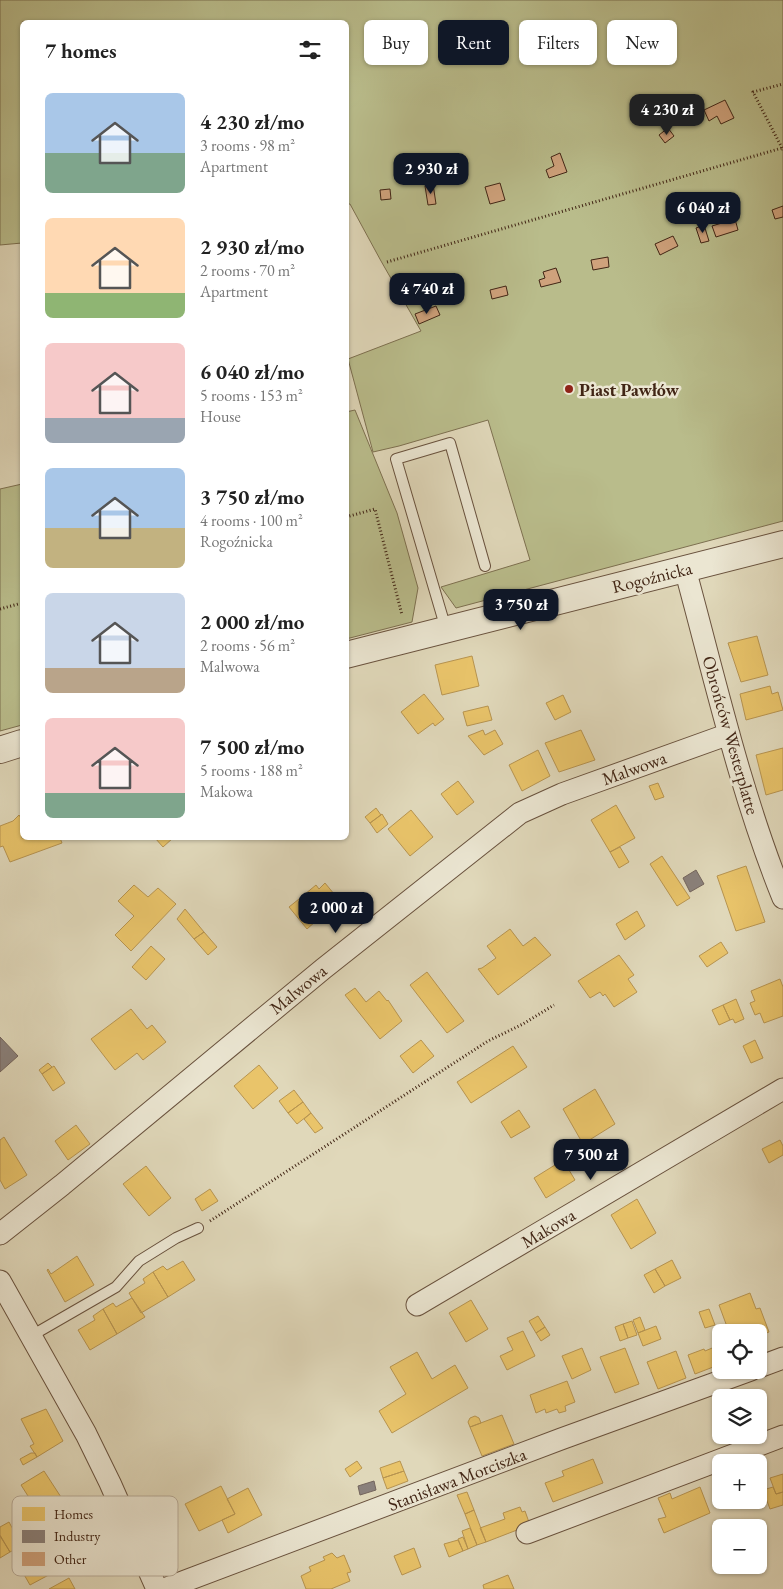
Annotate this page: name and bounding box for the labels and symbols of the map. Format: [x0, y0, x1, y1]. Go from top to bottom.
pin: 4 230 zł [615, 94, 719, 136]
pin: 2 930 zł [379, 152, 483, 195]
pin: 6 040 zł [651, 192, 755, 234]
pin: 4 740 zł [375, 272, 479, 315]
place label: Piast Pawłów [579, 378, 679, 401]
marker: Piast Pawłów [563, 383, 575, 395]
street label: Rogoźnicka [609, 556, 695, 598]
pin: 3 750 zł [469, 588, 573, 631]
street label: Obrońców Westerplatte [697, 653, 765, 817]
street label: Malwowa [599, 745, 670, 790]
pin: 2 000 zł [284, 892, 388, 934]
street label: Malwowa [265, 958, 332, 1019]
pin: 7 500 zł [539, 1138, 643, 1181]
street label: Makowa [517, 1202, 580, 1253]
street label: Stanisława Morciszka [385, 1442, 530, 1516]
legend [12, 1496, 178, 1576]
text: Homes [54, 1505, 94, 1523]
text: Industry [54, 1527, 101, 1545]
text: Other [54, 1550, 87, 1568]

